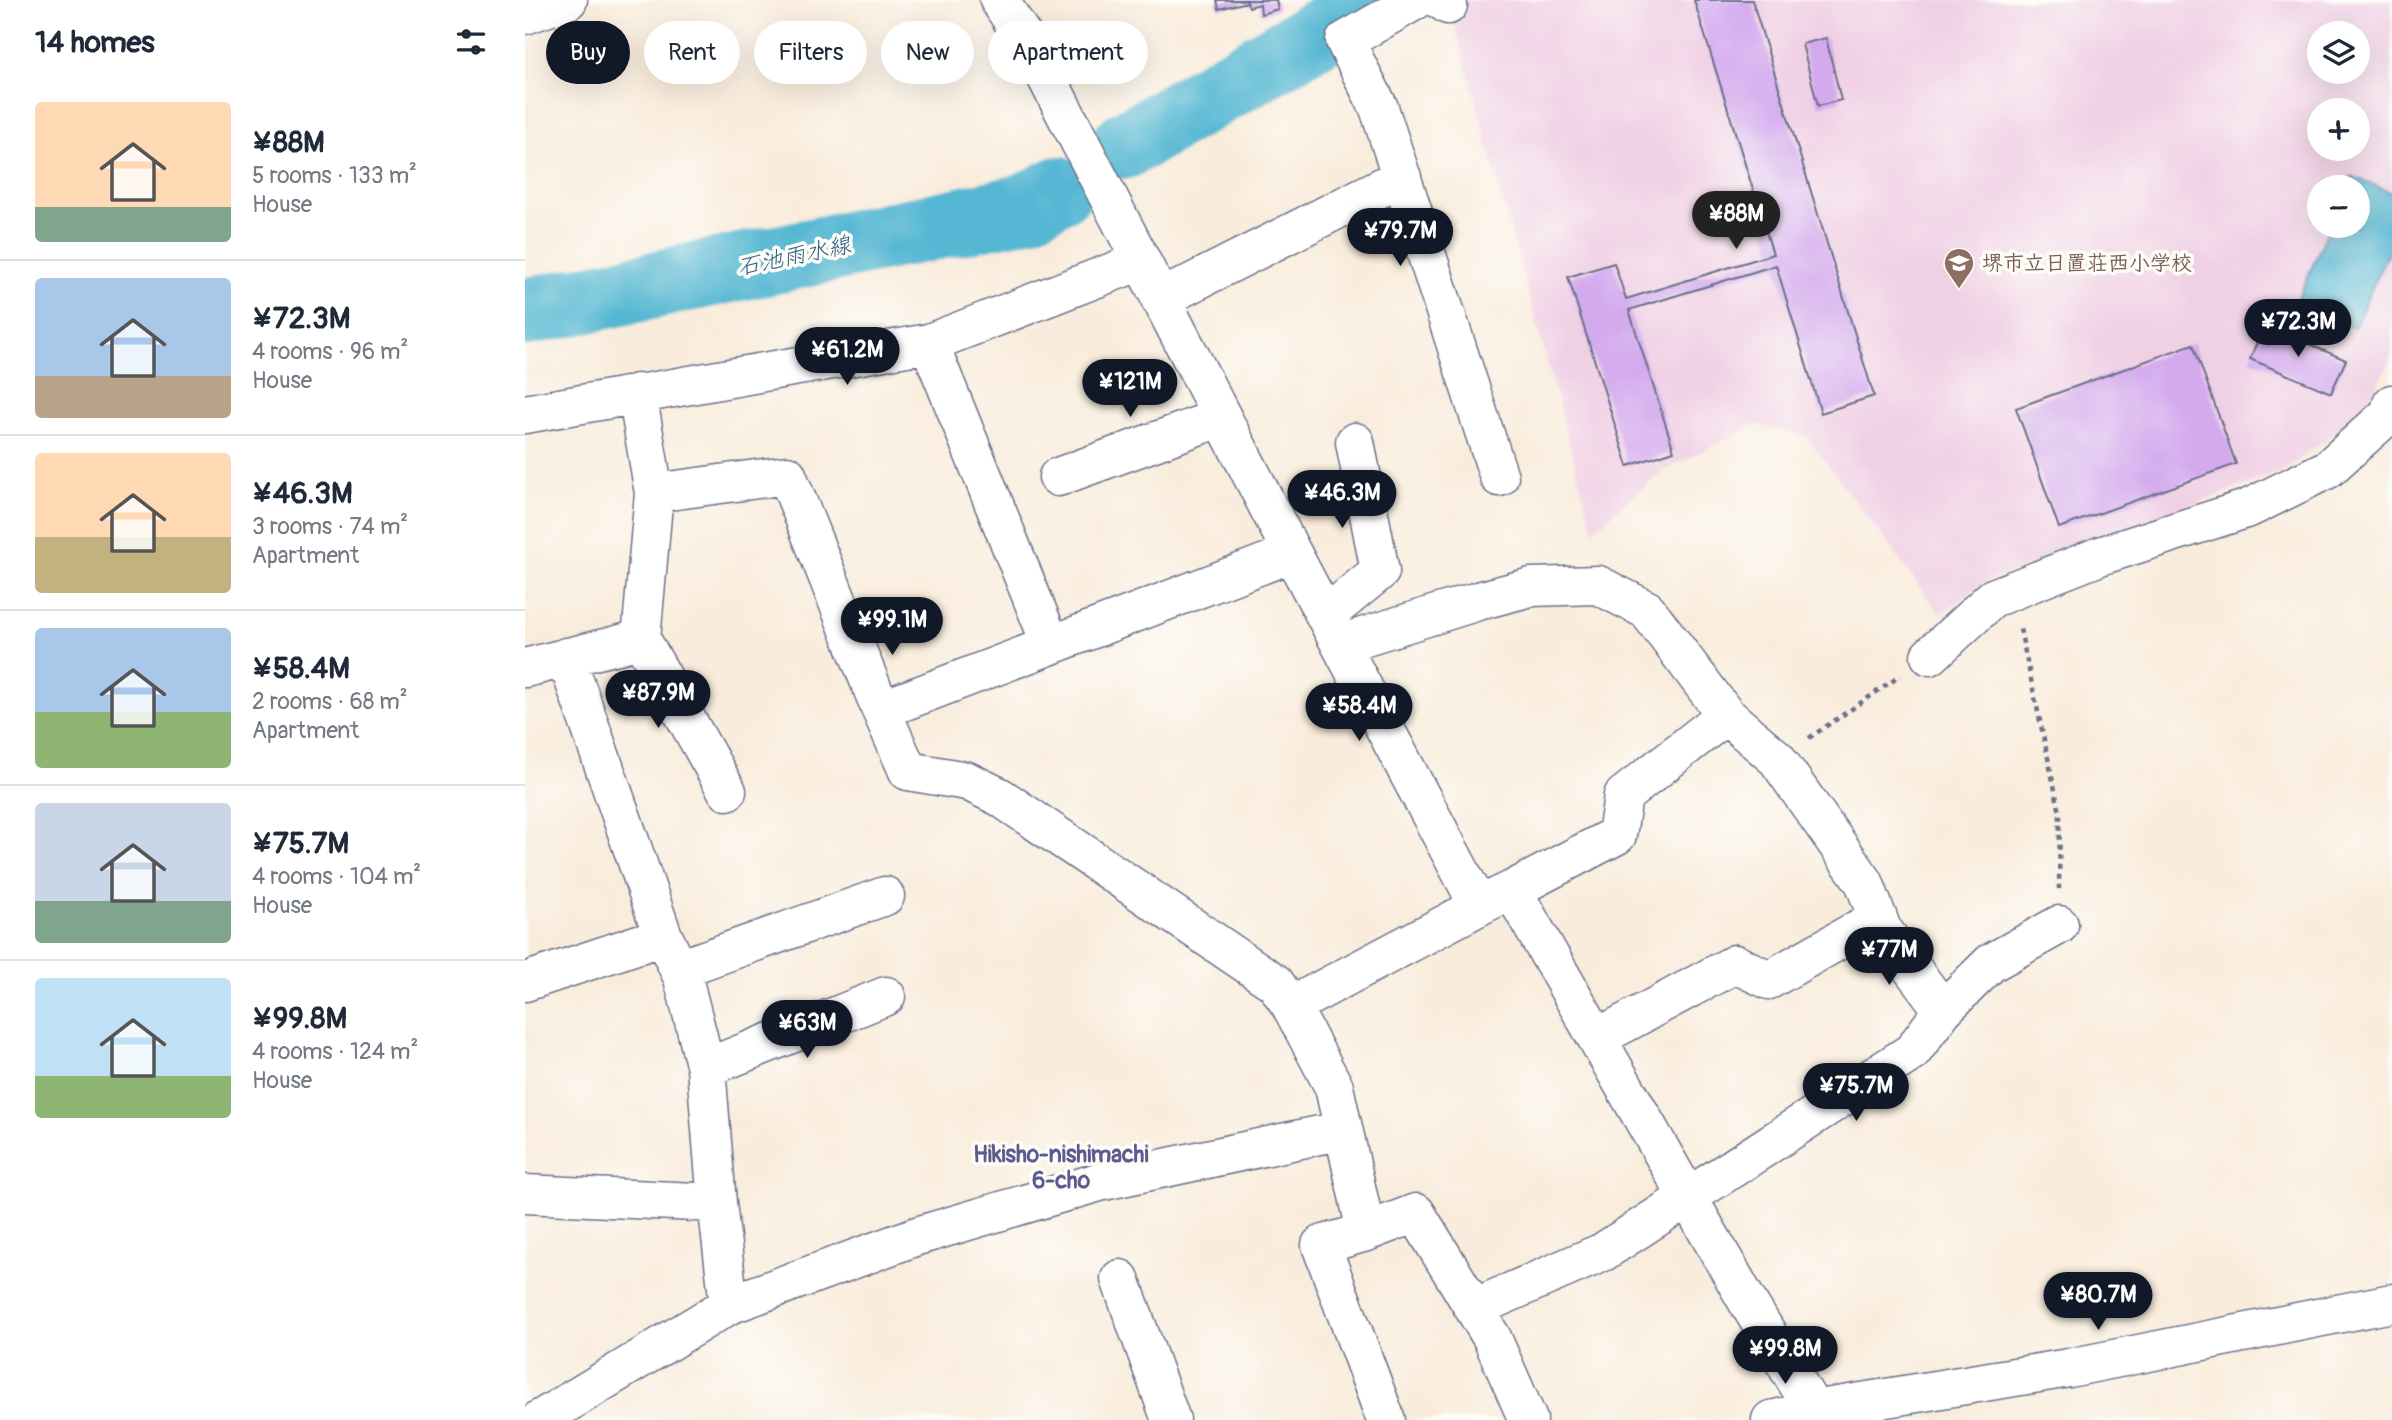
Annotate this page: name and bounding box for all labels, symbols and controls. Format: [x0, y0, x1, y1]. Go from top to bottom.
chip: Buy [546, 21, 630, 84]
chip: Rent [644, 21, 740, 84]
chip: Filters [754, 21, 867, 84]
chip: New [881, 21, 974, 84]
chip: Apartment [988, 21, 1148, 84]
map controls [2307, 21, 2370, 238]
button: layers [2307, 21, 2370, 84]
icon: filters [452, 23, 490, 61]
text: 14 homes [35, 24, 155, 61]
button: + [2307, 98, 2370, 161]
text: ¥88M [252, 124, 325, 161]
icon: home [91, 130, 175, 214]
text: 5 rooms · 133 m² [252, 161, 417, 190]
button: − [2307, 175, 2370, 238]
text: House [252, 190, 312, 219]
pin: ¥88M [1695, 191, 1777, 251]
text: ¥88M [1708, 199, 1764, 228]
pin: ¥79.7M [1343, 208, 1457, 268]
text: ¥79.7M [1363, 216, 1437, 245]
water label: 石池雨水線 [735, 230, 854, 282]
school or university icon: 堺市立日置荘西小学校 [1942, 246, 1976, 290]
place label: 堺市立日置荘西小学校 [1982, 250, 2192, 277]
text: ¥72.3M [252, 300, 350, 337]
pin: ¥72.3M [2241, 300, 2355, 359]
icon: home [91, 306, 175, 390]
text: ¥72.3M [2260, 307, 2336, 336]
pin: ¥61.2M [790, 328, 904, 387]
text: ¥61.2M [811, 335, 883, 364]
text: 4 rooms · 96 m² [252, 337, 408, 366]
pin: ¥121M [1081, 360, 1179, 419]
text: House [252, 366, 312, 395]
text: ¥121M [1098, 367, 1162, 396]
pin: ¥46.3M [1285, 470, 1399, 530]
text: ¥46.3M [252, 475, 353, 512]
text: ¥46.3M [1303, 478, 1381, 507]
icon: home [91, 481, 175, 565]
text: 3 rooms · 74 m² [252, 512, 408, 541]
text: Apartment [252, 541, 359, 570]
pin: ¥99.1M [835, 598, 949, 657]
text: ¥99.1M [857, 605, 927, 634]
text: ¥58.4M [252, 650, 350, 687]
icon: home [91, 656, 175, 740]
pin: ¥87.9M [601, 670, 715, 730]
text: ¥87.9M [621, 678, 695, 707]
pin: ¥58.4M [1302, 684, 1416, 743]
text: 2 rooms · 68 m² [252, 687, 408, 716]
text: ¥58.4M [1322, 691, 1396, 720]
text: Apartment [252, 716, 359, 745]
text: ¥75.7M [252, 825, 349, 862]
icon: home [91, 831, 175, 915]
text: 4 rooms · 104 m² [252, 862, 421, 891]
text: House [252, 891, 312, 920]
pin: ¥77M [1848, 928, 1930, 987]
text: ¥77M [1861, 935, 1917, 964]
text: ¥99.8M [252, 1000, 347, 1037]
pin: ¥63M [766, 1000, 848, 1060]
icon: home [91, 1006, 175, 1090]
text: ¥63M [778, 1008, 836, 1037]
text: 4 rooms · 124 m² [252, 1037, 418, 1066]
pin: ¥75.7M [1799, 1064, 1913, 1123]
text: House [252, 1066, 312, 1095]
text: ¥75.7M [1819, 1071, 1893, 1100]
district label: Hikisho-nishimachi 6-cho [973, 1140, 1149, 1195]
pin: ¥80.7M [2041, 1272, 2155, 1332]
text: ¥80.7M [2059, 1280, 2137, 1309]
pin: ¥99.8M [1728, 1326, 1842, 1386]
text: ¥99.8M [1749, 1334, 1821, 1363]

